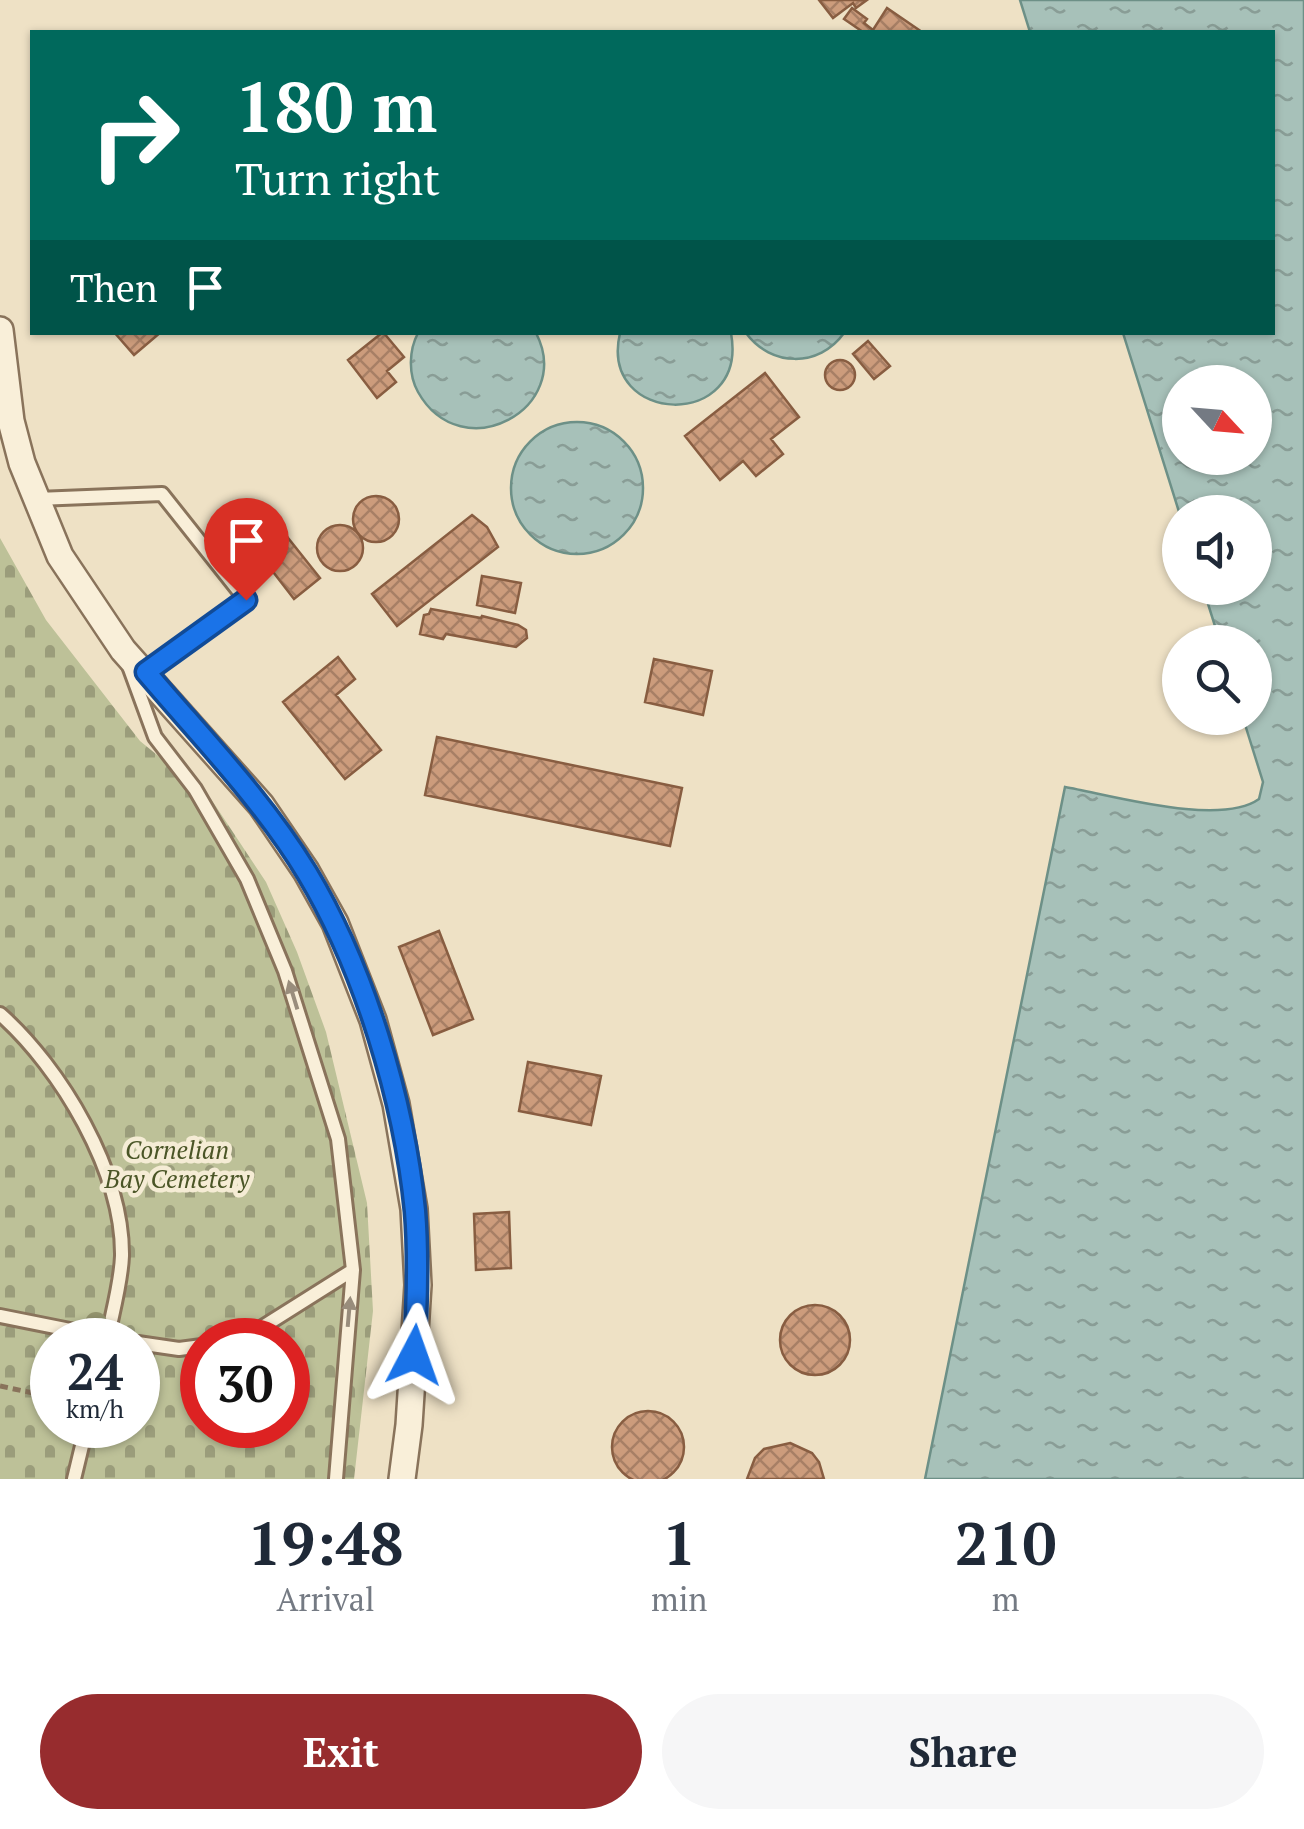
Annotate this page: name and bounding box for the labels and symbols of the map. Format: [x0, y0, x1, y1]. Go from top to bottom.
north arrow [1162, 365, 1272, 475]
pin [204, 498, 289, 601]
one-way arrow [285, 979, 300, 1010]
park label: Cornelian Bay Cemetery [104, 1133, 250, 1195]
one-way arrow [342, 1296, 358, 1327]
position arrow [362, 1303, 466, 1407]
speed limit sign: 30 [180, 1318, 310, 1448]

